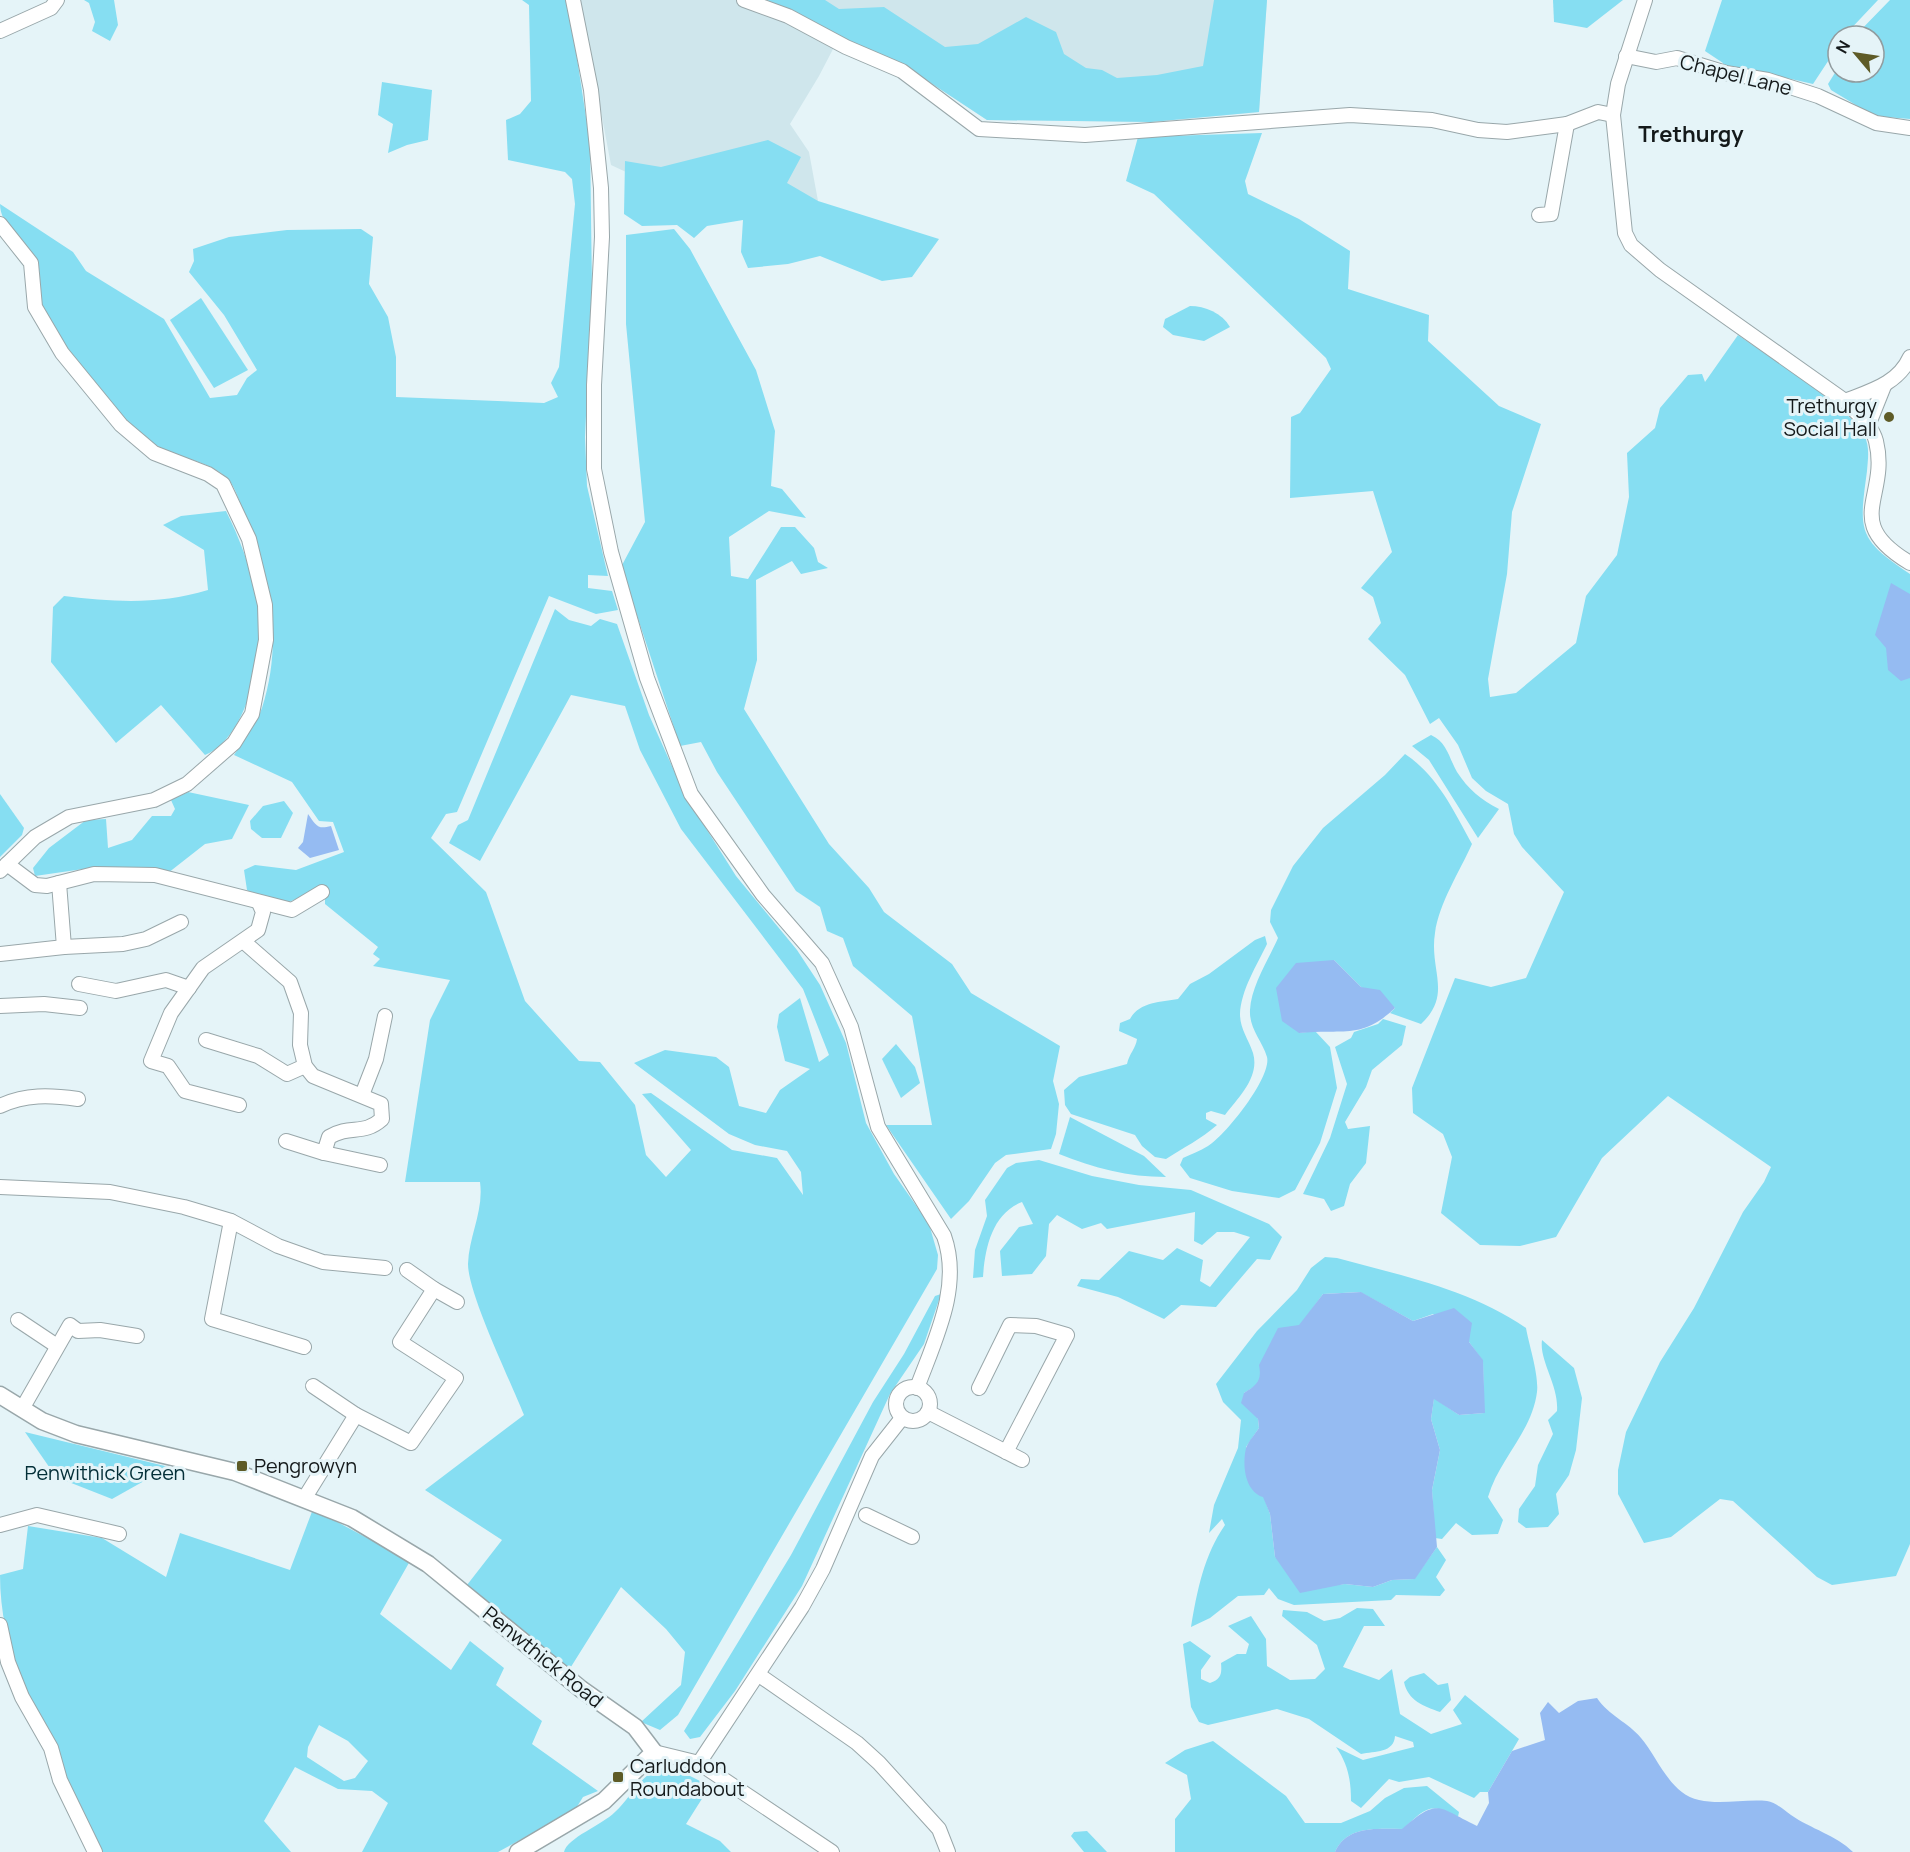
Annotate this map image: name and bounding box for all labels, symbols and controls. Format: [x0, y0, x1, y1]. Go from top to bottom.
north arrow [1826, 24, 1886, 84]
text: N [1830, 36, 1855, 57]
street label: Chapel Lane [1677, 48, 1795, 101]
district label: Trethurgy [1638, 119, 1744, 149]
place label: Trethurgy Social Hall [1783, 392, 1877, 442]
marker: Trethurgy Social Hall [1882, 410, 1896, 424]
place label: Pengrowyn [254, 1452, 357, 1479]
park label: Penwithick Green [25, 1459, 185, 1486]
marker: Pengrowyn [235, 1459, 249, 1473]
street label: Penwthick Road [477, 1600, 609, 1714]
place label: Carluddon Roundabout [630, 1752, 745, 1802]
marker: Carluddon Roundabout [611, 1770, 625, 1784]

